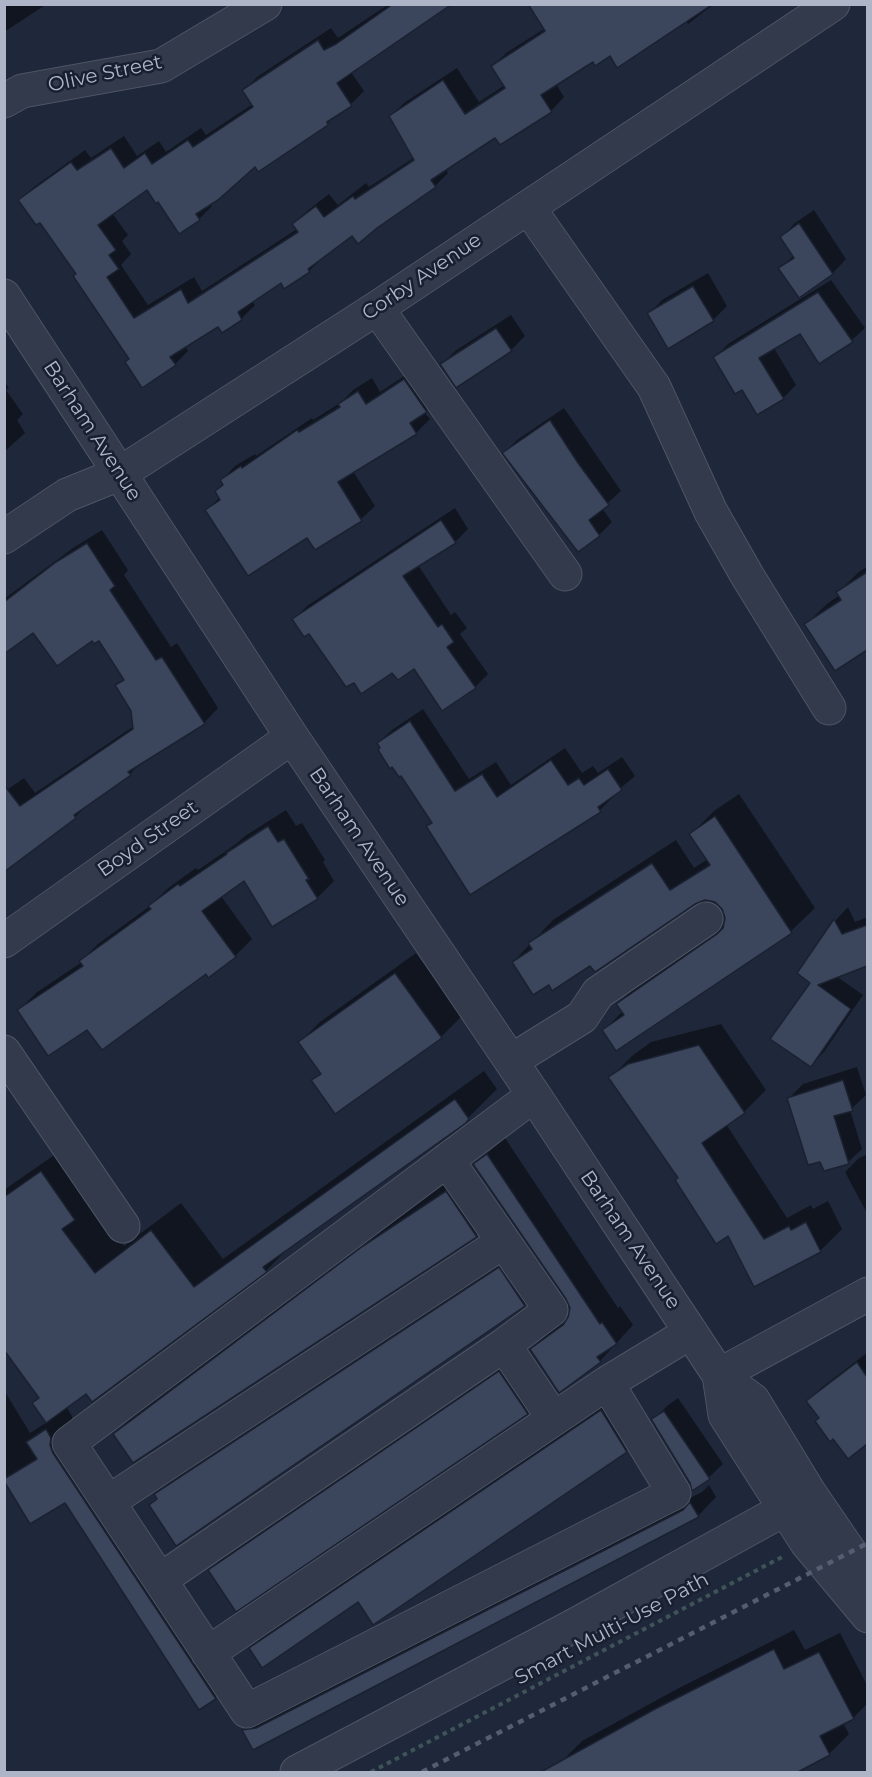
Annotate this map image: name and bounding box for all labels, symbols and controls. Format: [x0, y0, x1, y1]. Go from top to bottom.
street label: Olive Street [46, 50, 164, 98]
street label: Corby Avenue [358, 228, 486, 326]
street label: Barham Avenue [38, 357, 146, 505]
street label: Barham Avenue [304, 763, 414, 911]
street label: Boyd Street [93, 796, 203, 882]
street label: Barham Avenue [575, 1166, 685, 1314]
street label: Smart Multi-Use Path [511, 1568, 713, 1690]

